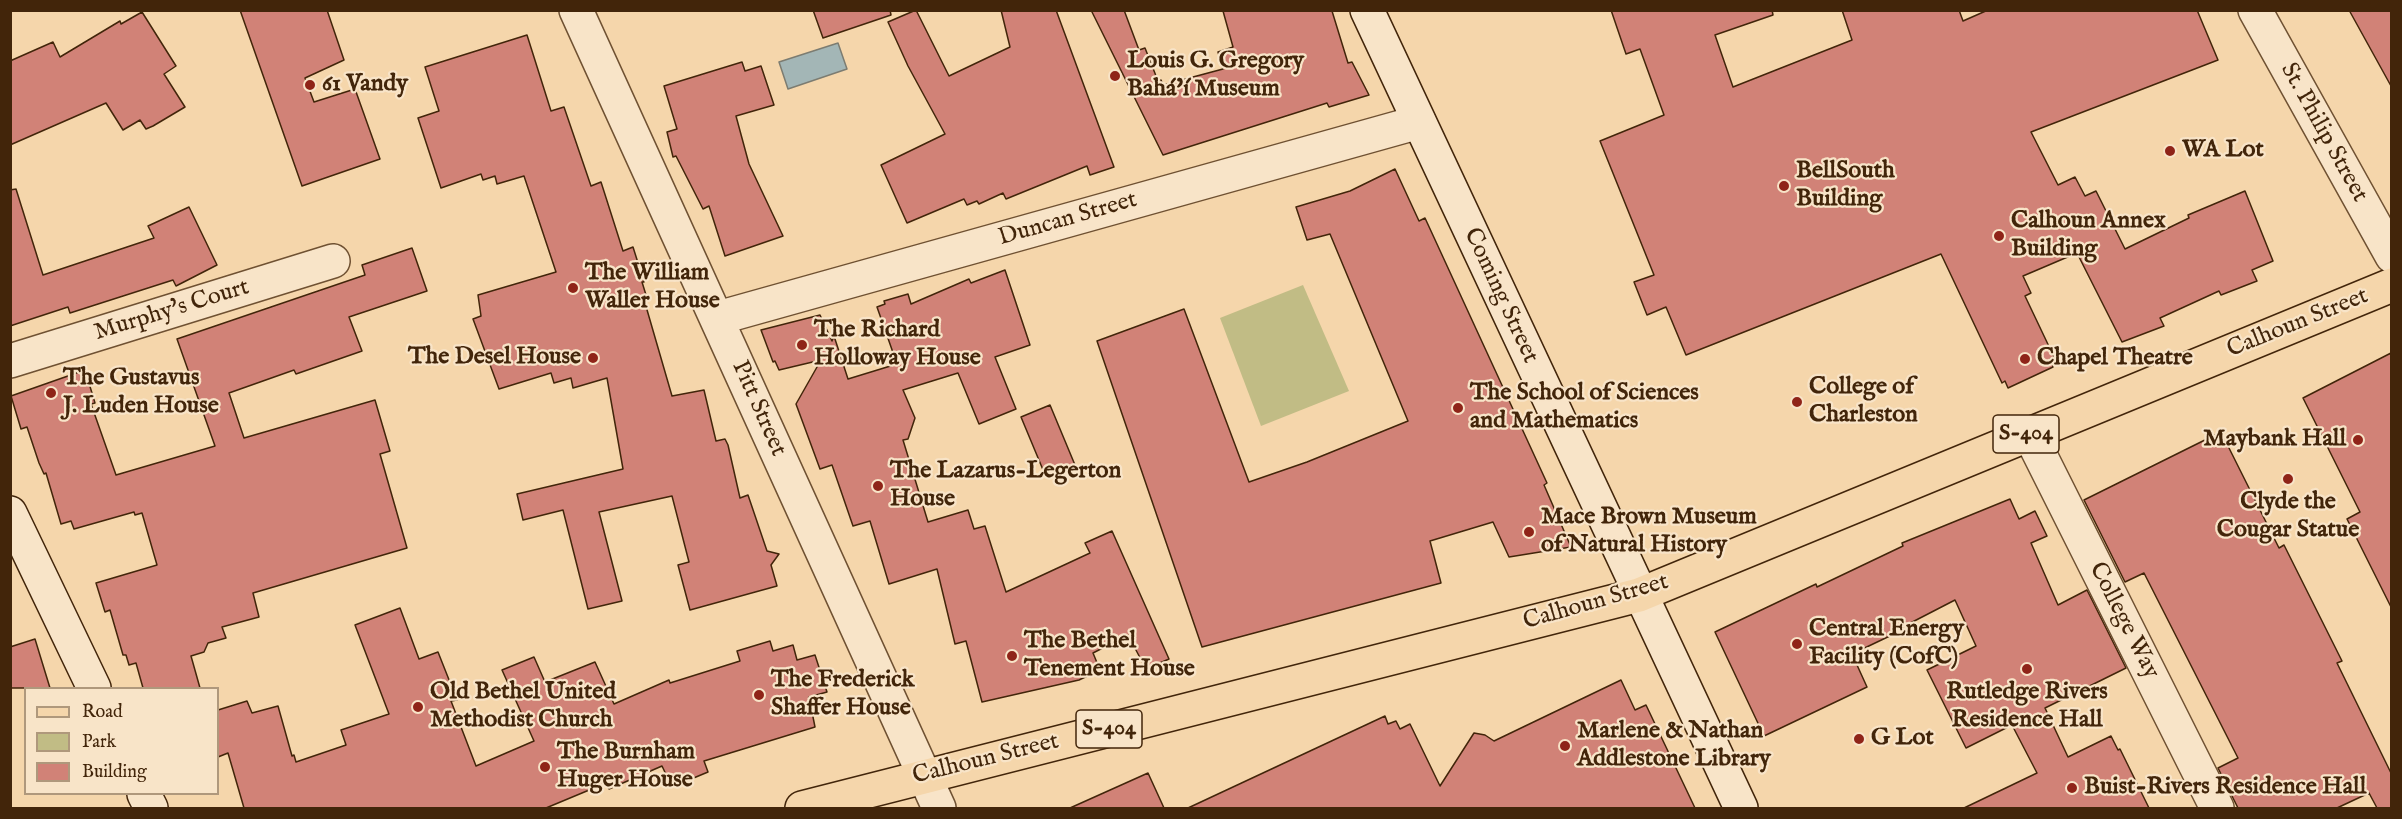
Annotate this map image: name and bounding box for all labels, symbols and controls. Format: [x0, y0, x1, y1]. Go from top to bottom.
place label: Louis G. Gregory Bahá'í Museum [1127, 48, 1304, 104]
street label: St. Philip Street [2273, 58, 2373, 208]
marker: Louis G. Gregory Bahá'í Museum [1108, 69, 1122, 83]
place label: 61 Vandy [322, 71, 408, 99]
marker: 61 Vandy [303, 78, 317, 92]
place label: WA Lot [2182, 137, 2264, 165]
marker: WA Lot [2163, 144, 2177, 158]
place label: BellSouth Building [1796, 158, 1895, 214]
marker: BellSouth Building [1777, 179, 1791, 193]
street label: Duncan Street [995, 186, 1141, 254]
place label: Calhoun Annex Building [2011, 208, 2166, 264]
street label: Coming Street [1456, 224, 1544, 368]
marker: Calhoun Annex Building [1992, 229, 2006, 243]
place label: The William Waller House [585, 260, 720, 316]
street label: Murphy's Court [91, 274, 253, 348]
marker: The William Waller House [566, 281, 580, 295]
street label: Calhoun Street [2223, 283, 2373, 365]
place label: The Richard Holloway House [814, 317, 981, 373]
marker: The Richard Holloway House [795, 338, 809, 352]
place label: The Desel House [408, 344, 581, 372]
place label: Chapel Theatre [2037, 345, 2193, 373]
marker: The Desel House [586, 351, 600, 365]
marker: Chapel Theatre [2018, 352, 2032, 366]
street label: Pitt Street [724, 357, 792, 461]
place label: The Gustavus J. Luden House [63, 365, 219, 421]
place label: College of Charleston [1809, 374, 1918, 430]
place label: The School of Sciences and Mathematics [1470, 380, 1699, 436]
marker: The Gustavus J. Luden House [44, 386, 58, 400]
marker: College of Charleston [1790, 395, 1804, 409]
marker: The School of Sciences and Mathematics [1451, 401, 1465, 415]
road number: S-404 [1993, 415, 2059, 453]
place label: Maybank Hall [2203, 426, 2346, 454]
marker: Maybank Hall [2351, 433, 2365, 447]
place label: The Lazarus-Legerton House [890, 458, 1121, 514]
marker: Clyde the Cougar Statue [2281, 472, 2295, 486]
marker: The Lazarus-Legerton House [871, 479, 885, 493]
place label: Clyde the Cougar Statue [2217, 489, 2359, 545]
place label: Mace Brown Museum of Natural History [1541, 504, 1757, 560]
marker: Mace Brown Museum of Natural History [1522, 525, 1536, 539]
street label: College Way [2081, 558, 2165, 684]
street label: Calhoun Street [1520, 569, 1672, 637]
place label: Central Energy Facility (CofC) [1809, 616, 1964, 672]
place label: The Bethel Tenement House [1024, 628, 1195, 684]
marker: Central Energy Facility (CofC) [1790, 637, 1804, 651]
marker: The Bethel Tenement House [1005, 649, 1019, 663]
marker: Rutledge Rivers Residence Hall [2020, 662, 2034, 676]
place label: The Frederick Shaffer House [771, 667, 914, 723]
place label: Old Bethel United Methodist Church [430, 679, 616, 735]
place label: Rutledge Rivers Residence Hall [1946, 679, 2108, 735]
legend [24, 687, 219, 795]
marker: The Frederick Shaffer House [752, 688, 766, 702]
marker: Old Bethel United Methodist Church [411, 700, 425, 714]
text: Road [82, 701, 123, 724]
road number: S-404 [1076, 710, 1142, 748]
place label: Marlene & Nathan Addlestone Library [1577, 718, 1771, 774]
place label: G Lot [1871, 725, 1934, 753]
street label: Calhoun Street [910, 728, 1062, 792]
text: Park [82, 731, 116, 754]
marker: G Lot [1852, 732, 1866, 746]
place label: The Burnham Huger House [557, 739, 695, 795]
marker: Marlene & Nathan Addlestone Library [1558, 739, 1572, 753]
marker: The Burnham Huger House [538, 760, 552, 774]
text: Building [82, 761, 147, 784]
place label: Buist-Rivers Residence Hall [2084, 774, 2366, 802]
marker: Buist-Rivers Residence Hall [2065, 781, 2079, 795]

